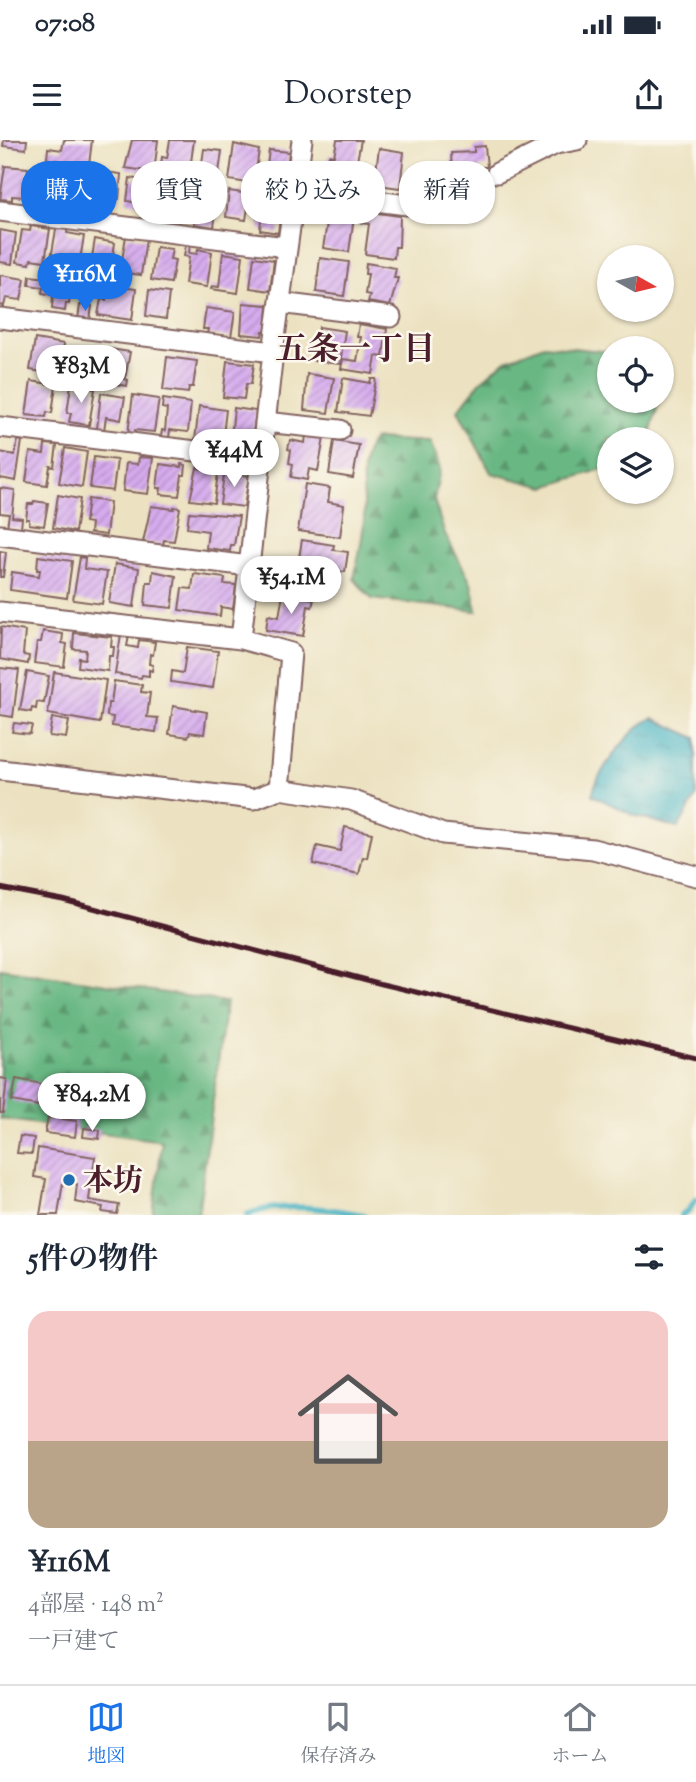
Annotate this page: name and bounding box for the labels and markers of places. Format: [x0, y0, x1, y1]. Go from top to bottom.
pin: ¥116M [36, 254, 134, 313]
pin: ¥83M [40, 345, 122, 405]
pin: ¥44M [193, 430, 275, 489]
pin: ¥54.1M [234, 556, 348, 616]
pin: ¥84.2M [35, 1074, 149, 1133]
place label: 本坊 [83, 1161, 143, 1204]
marker: 本坊 [61, 1172, 77, 1188]

